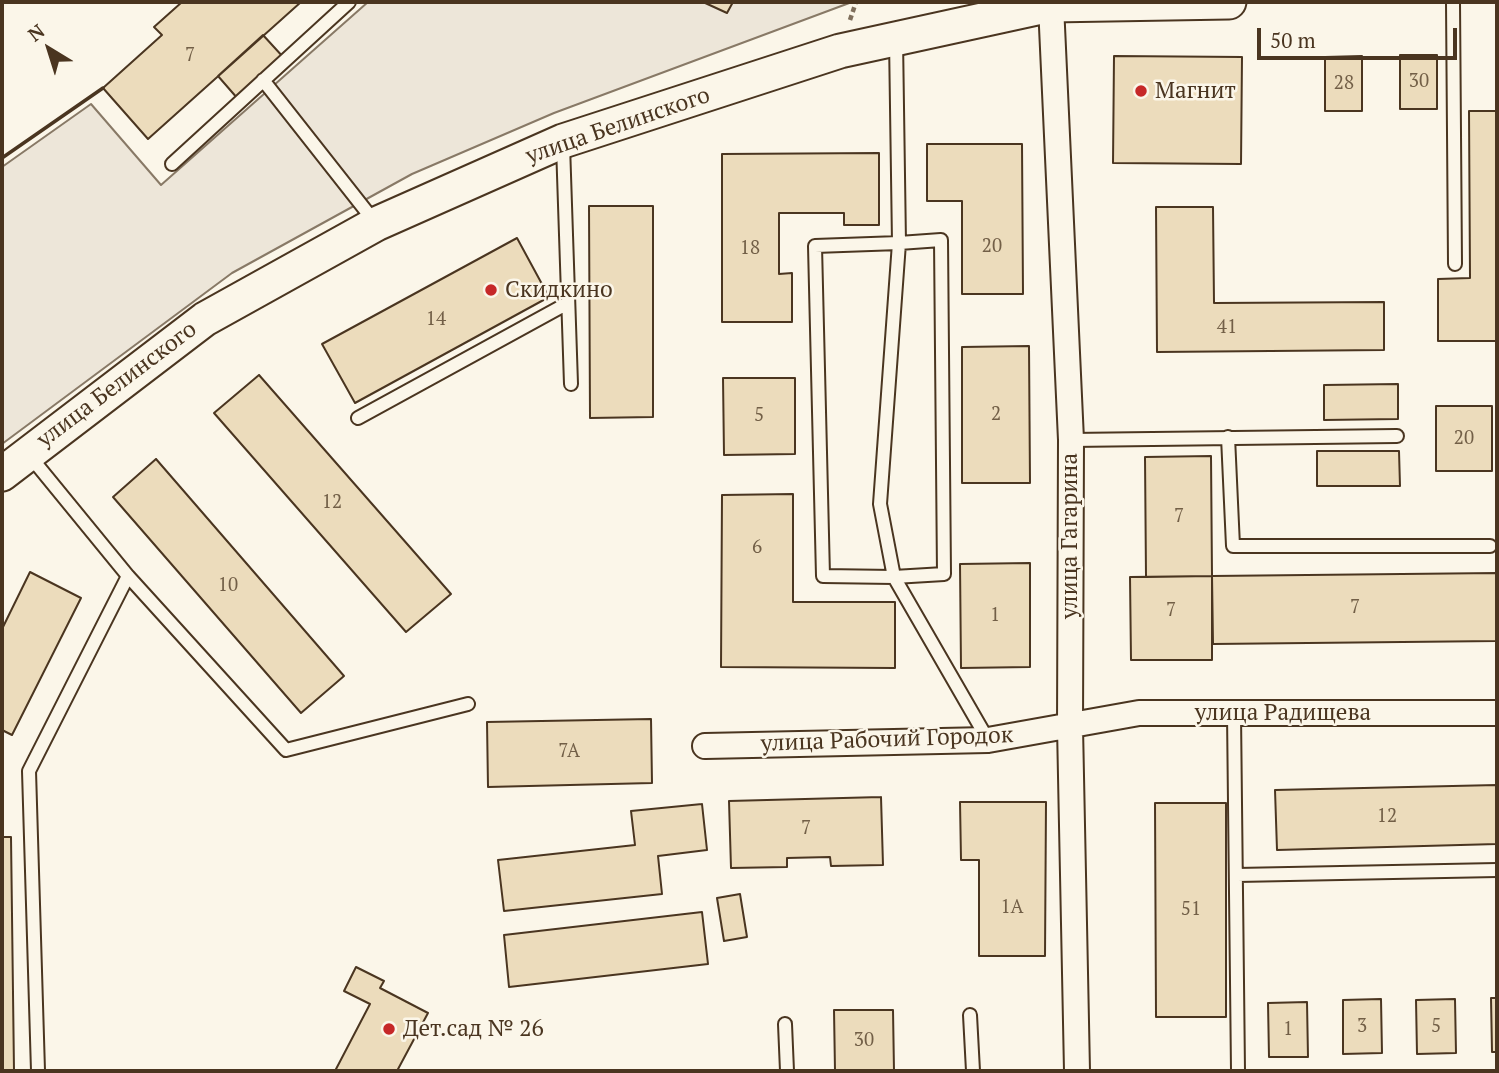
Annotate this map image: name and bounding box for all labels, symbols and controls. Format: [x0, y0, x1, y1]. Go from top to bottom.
north arrow [14, 14, 84, 84]
scale bar [1261, 14, 1460, 58]
text: N [22, 18, 49, 46]
text: 50 m [1270, 26, 1316, 54]
house number: 7 [185, 45, 195, 67]
house number: 30 [1409, 71, 1429, 93]
house number: 28 [1334, 73, 1354, 95]
place label: Магнит [1155, 77, 1236, 105]
street label: улица Белинского [522, 82, 714, 170]
marker: Магнит [1133, 83, 1149, 99]
house number: 20 [982, 236, 1002, 258]
house number: 18 [740, 238, 760, 260]
place label: Скидкино [505, 276, 613, 304]
marker: Скидкино [483, 282, 499, 298]
house number: 14 [426, 309, 446, 331]
street label: улица Белинского [32, 316, 202, 454]
house number: 41 [1217, 317, 1237, 339]
house number: 2 [991, 404, 1001, 426]
house number: 5 [754, 405, 764, 427]
house number: 20 [1454, 428, 1474, 450]
street label: улица Гагарина [1056, 453, 1084, 619]
house number: 12 [322, 492, 342, 514]
house number: 7 [1174, 506, 1184, 528]
house number: 6 [752, 537, 762, 559]
house number: 10 [218, 575, 238, 597]
house number: 7 [1350, 597, 1360, 619]
house number: 7 [1166, 600, 1176, 622]
house number: 1 [990, 605, 1000, 627]
street label: улица Радищева [1195, 699, 1371, 727]
street label: улица Рабочий Городок [760, 722, 1014, 758]
house number: 7А [558, 741, 580, 763]
house number: 12 [1377, 806, 1397, 828]
house number: 7 [801, 818, 811, 840]
house number: 1А [1000, 897, 1024, 919]
house number: 51 [1181, 899, 1201, 921]
place label: Дет.сад № 26 [403, 1015, 544, 1043]
house number: 3 [1357, 1016, 1367, 1038]
house number: 5 [1431, 1016, 1441, 1038]
house number: 1 [1283, 1019, 1293, 1041]
marker: Дет.сад № 26 [381, 1021, 397, 1037]
house number: 30 [854, 1030, 874, 1052]

